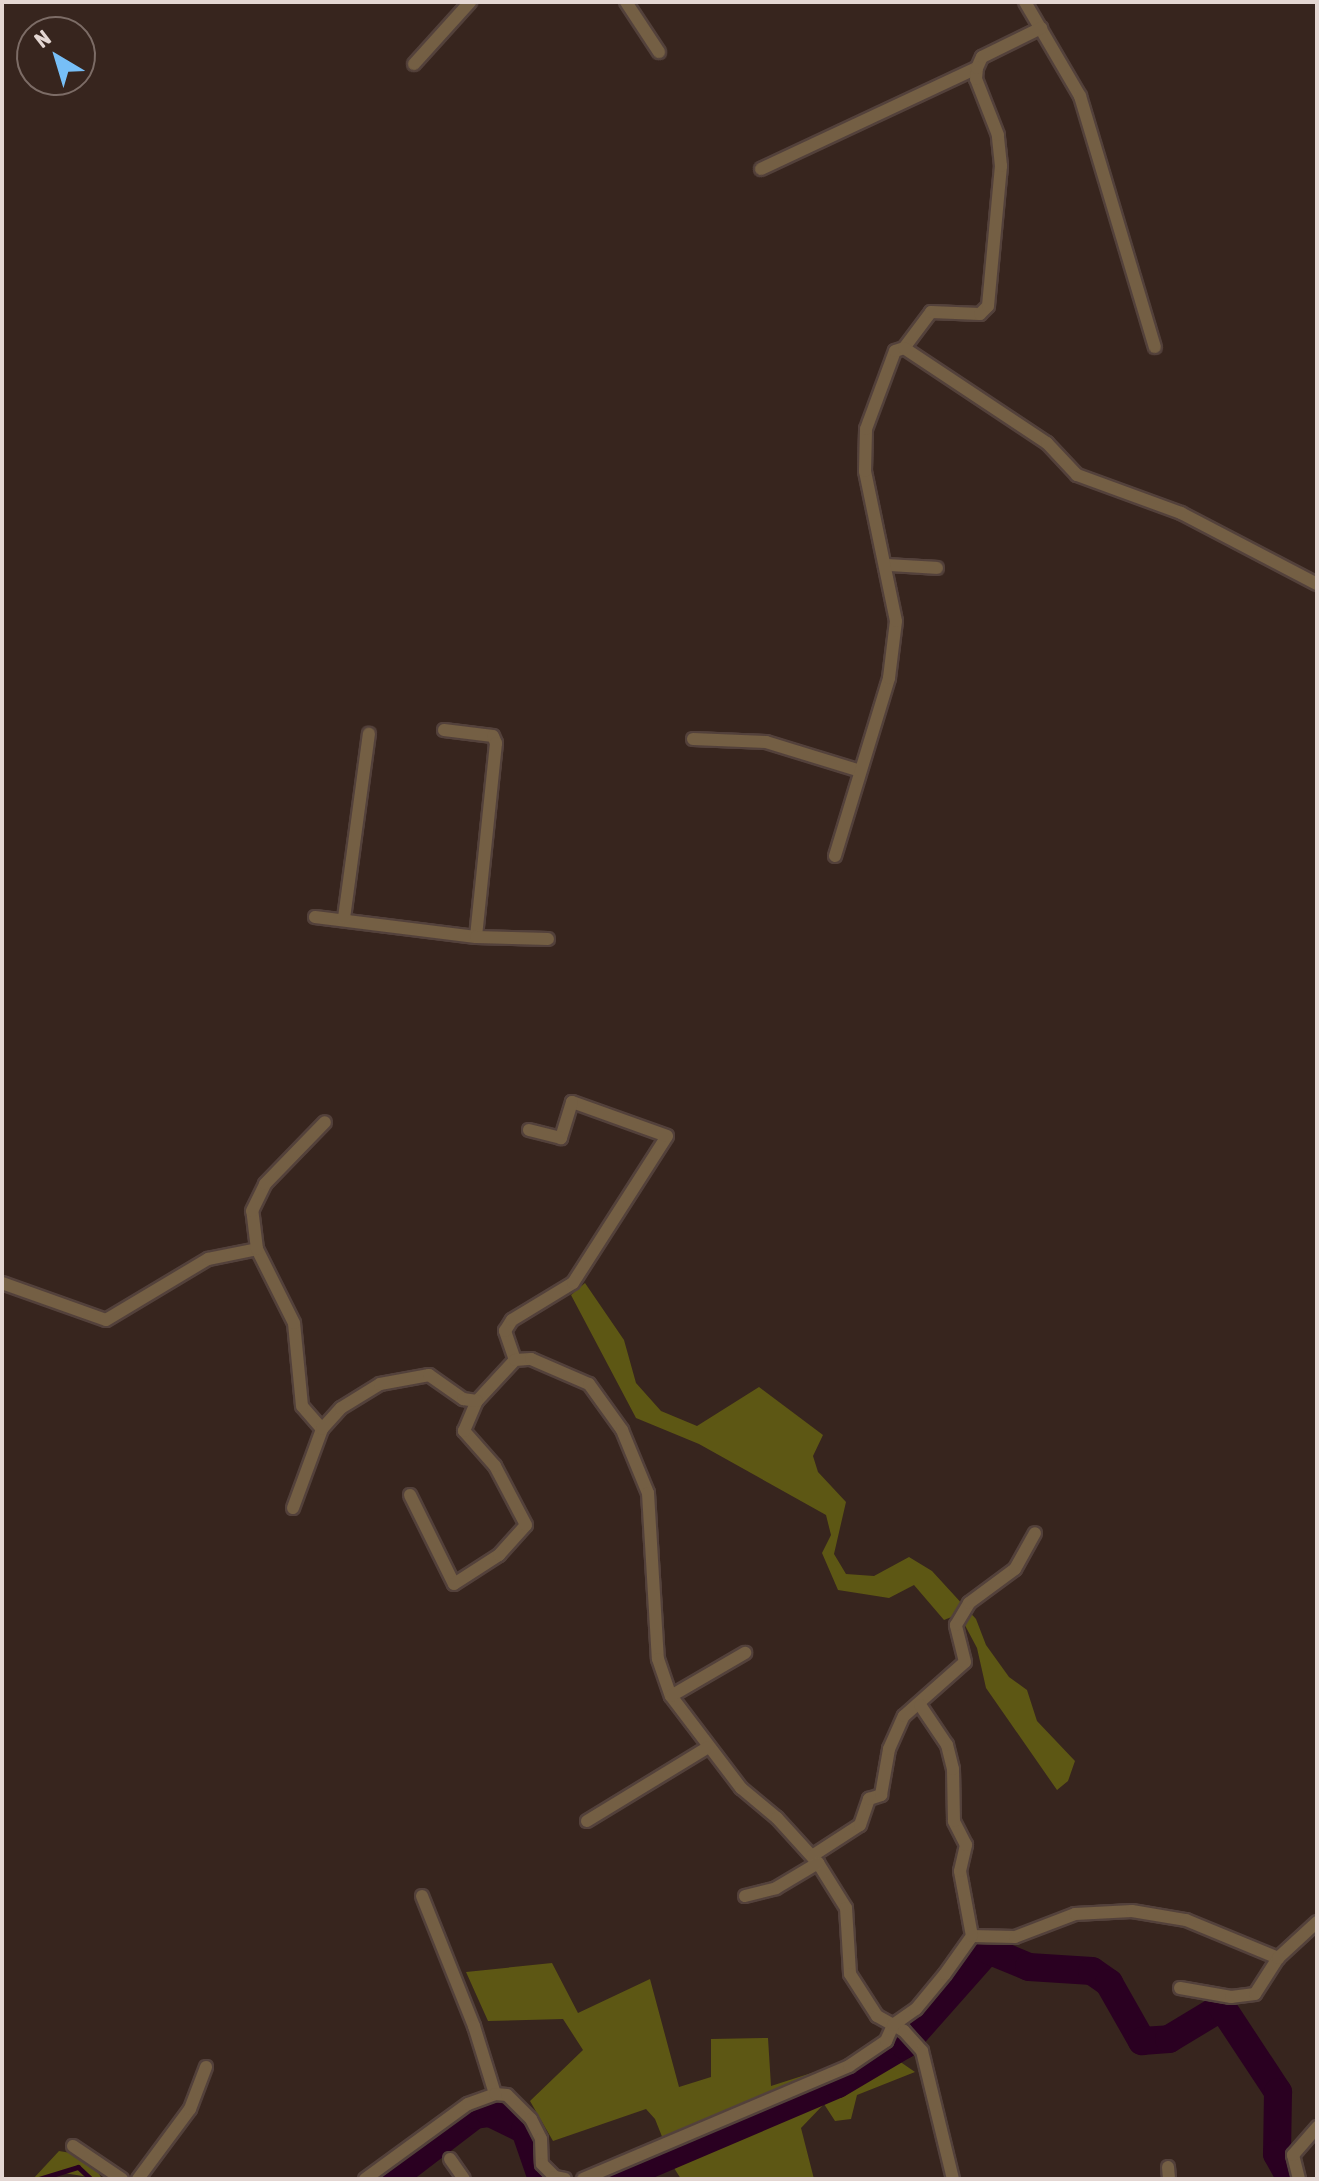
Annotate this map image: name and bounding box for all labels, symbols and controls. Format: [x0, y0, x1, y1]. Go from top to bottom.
north arrow [16, 16, 96, 96]
text: N [29, 24, 56, 53]

